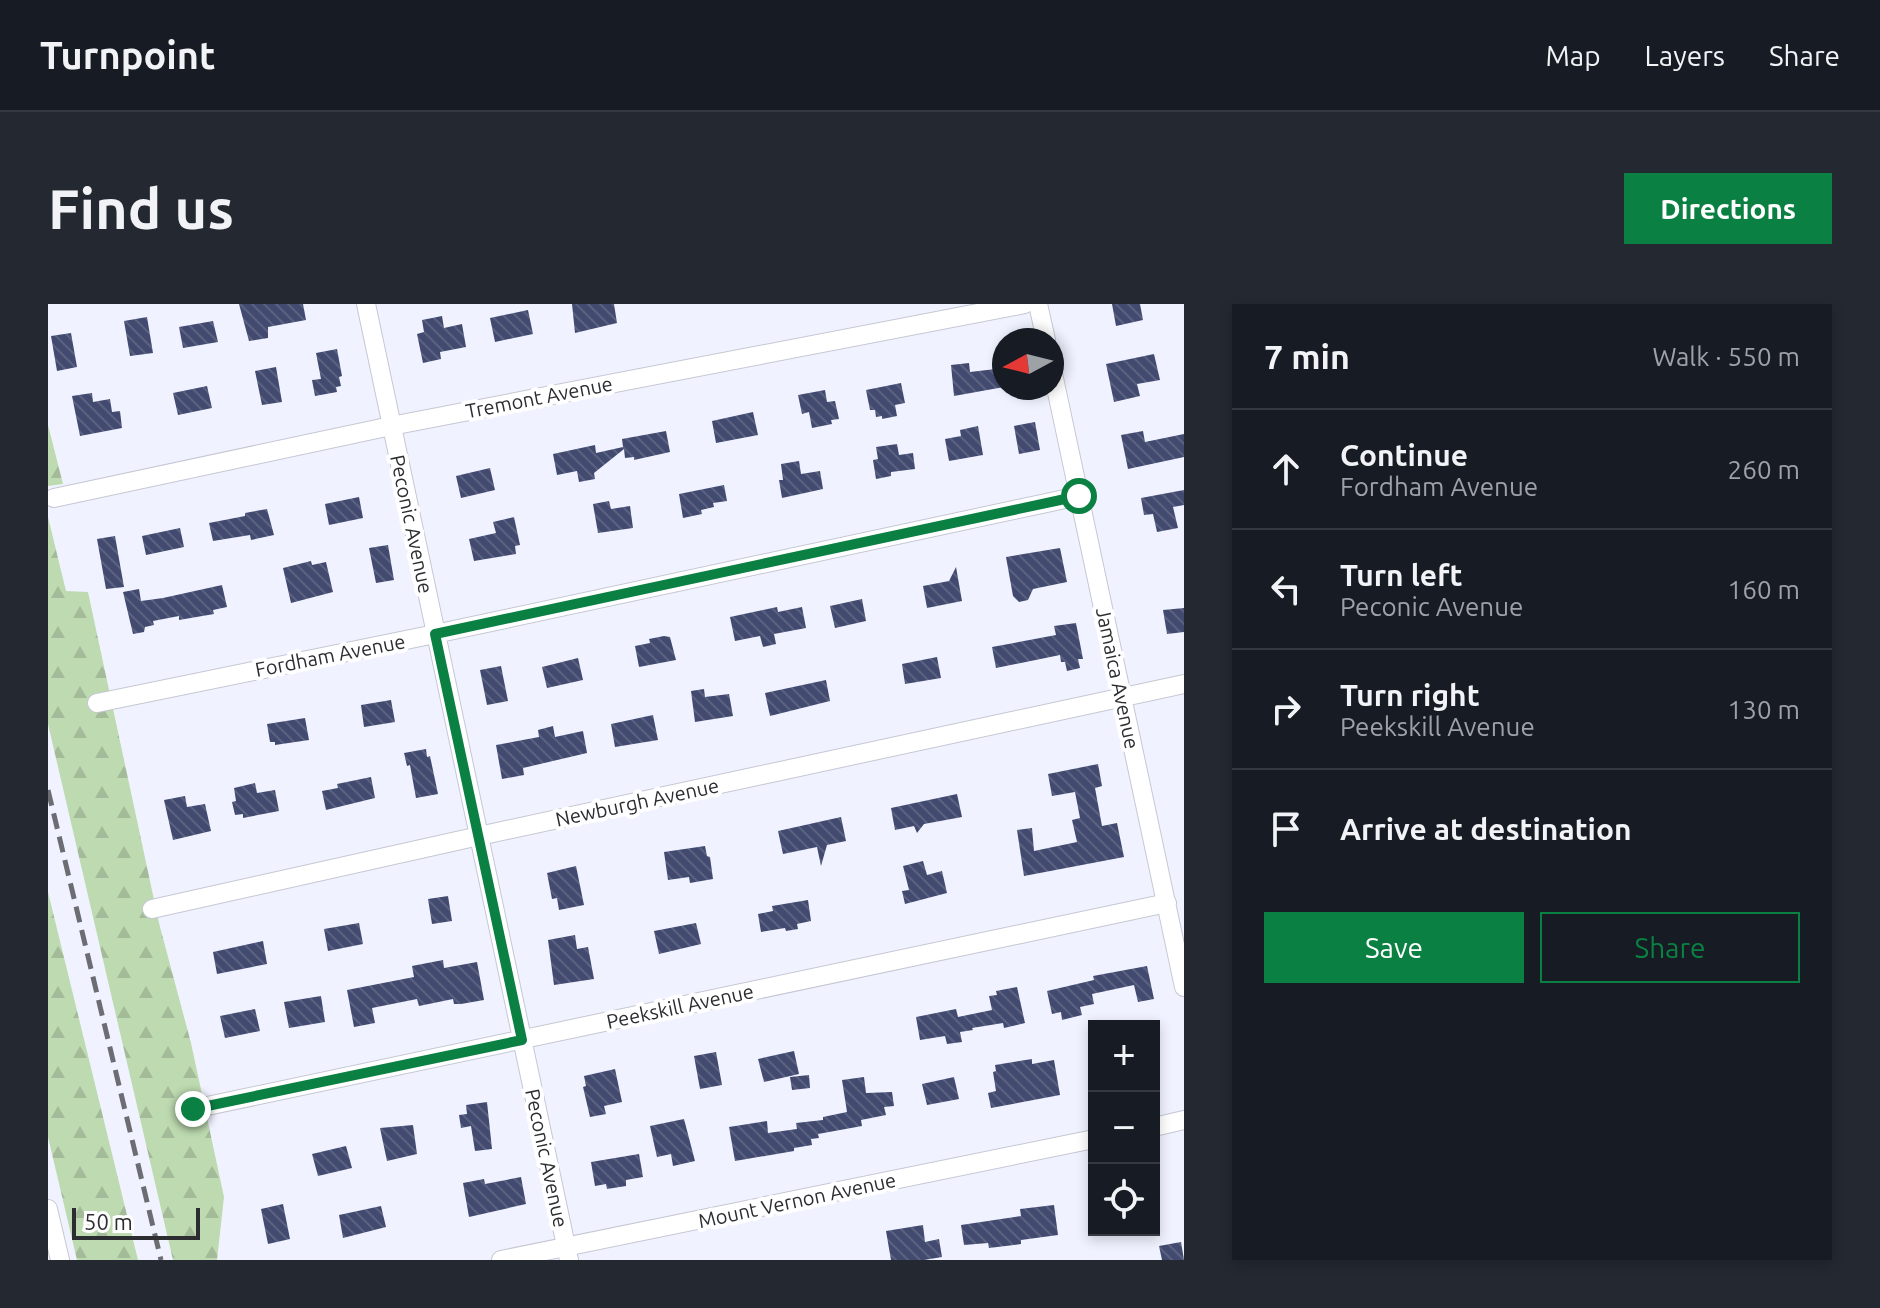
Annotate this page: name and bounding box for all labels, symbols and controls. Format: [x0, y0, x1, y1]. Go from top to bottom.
text: Turnpoint [40, 34, 215, 76]
text: Map [1545, 40, 1601, 71]
text: Layers [1645, 40, 1725, 71]
text: Share [1769, 40, 1840, 71]
button: Directions [1624, 173, 1832, 244]
text: Find us [48, 177, 234, 240]
north arrow [992, 328, 1064, 400]
text: 7 min [1264, 337, 1350, 375]
text: Walk · 550 m [1652, 342, 1800, 371]
street label: Tremont Avenue [464, 371, 614, 423]
text: Continue [1340, 438, 1468, 472]
icon: ahead [1264, 447, 1308, 491]
street label: Peconic Avenue [386, 453, 438, 595]
text: 260 m [1728, 455, 1800, 484]
text: Fordham Avenue [1340, 472, 1538, 501]
route start [1061, 478, 1097, 514]
text: Turn left [1340, 558, 1462, 592]
icon: left [1264, 567, 1308, 611]
text: 160 m [1728, 575, 1800, 604]
text: Peconic Avenue [1340, 592, 1523, 621]
street label: Jamaica Avenue [1092, 605, 1144, 751]
street label: Fordham Avenue [253, 629, 407, 681]
text: Turn right [1340, 678, 1480, 712]
icon: right [1264, 687, 1308, 731]
text: 130 m [1728, 695, 1800, 724]
text: Peekskill Avenue [1340, 712, 1535, 741]
street label: Newburgh Avenue [553, 773, 721, 831]
icon: arrive [1264, 807, 1308, 851]
text: Arrive at destination [1340, 812, 1632, 846]
button: Save [1264, 912, 1524, 983]
button: Share [1540, 912, 1800, 983]
street label: Peekskill Avenue [604, 979, 756, 1033]
map controls [1088, 1020, 1160, 1236]
button: + [1088, 1020, 1160, 1092]
street label: Peconic Avenue [521, 1087, 573, 1229]
route end [175, 1091, 211, 1127]
button: − [1088, 1092, 1160, 1164]
button: locate [1088, 1164, 1160, 1236]
street label: Mount Vernon Avenue [696, 1168, 898, 1232]
scale bar [72, 1204, 200, 1240]
text: 50 m [84, 1209, 133, 1234]

